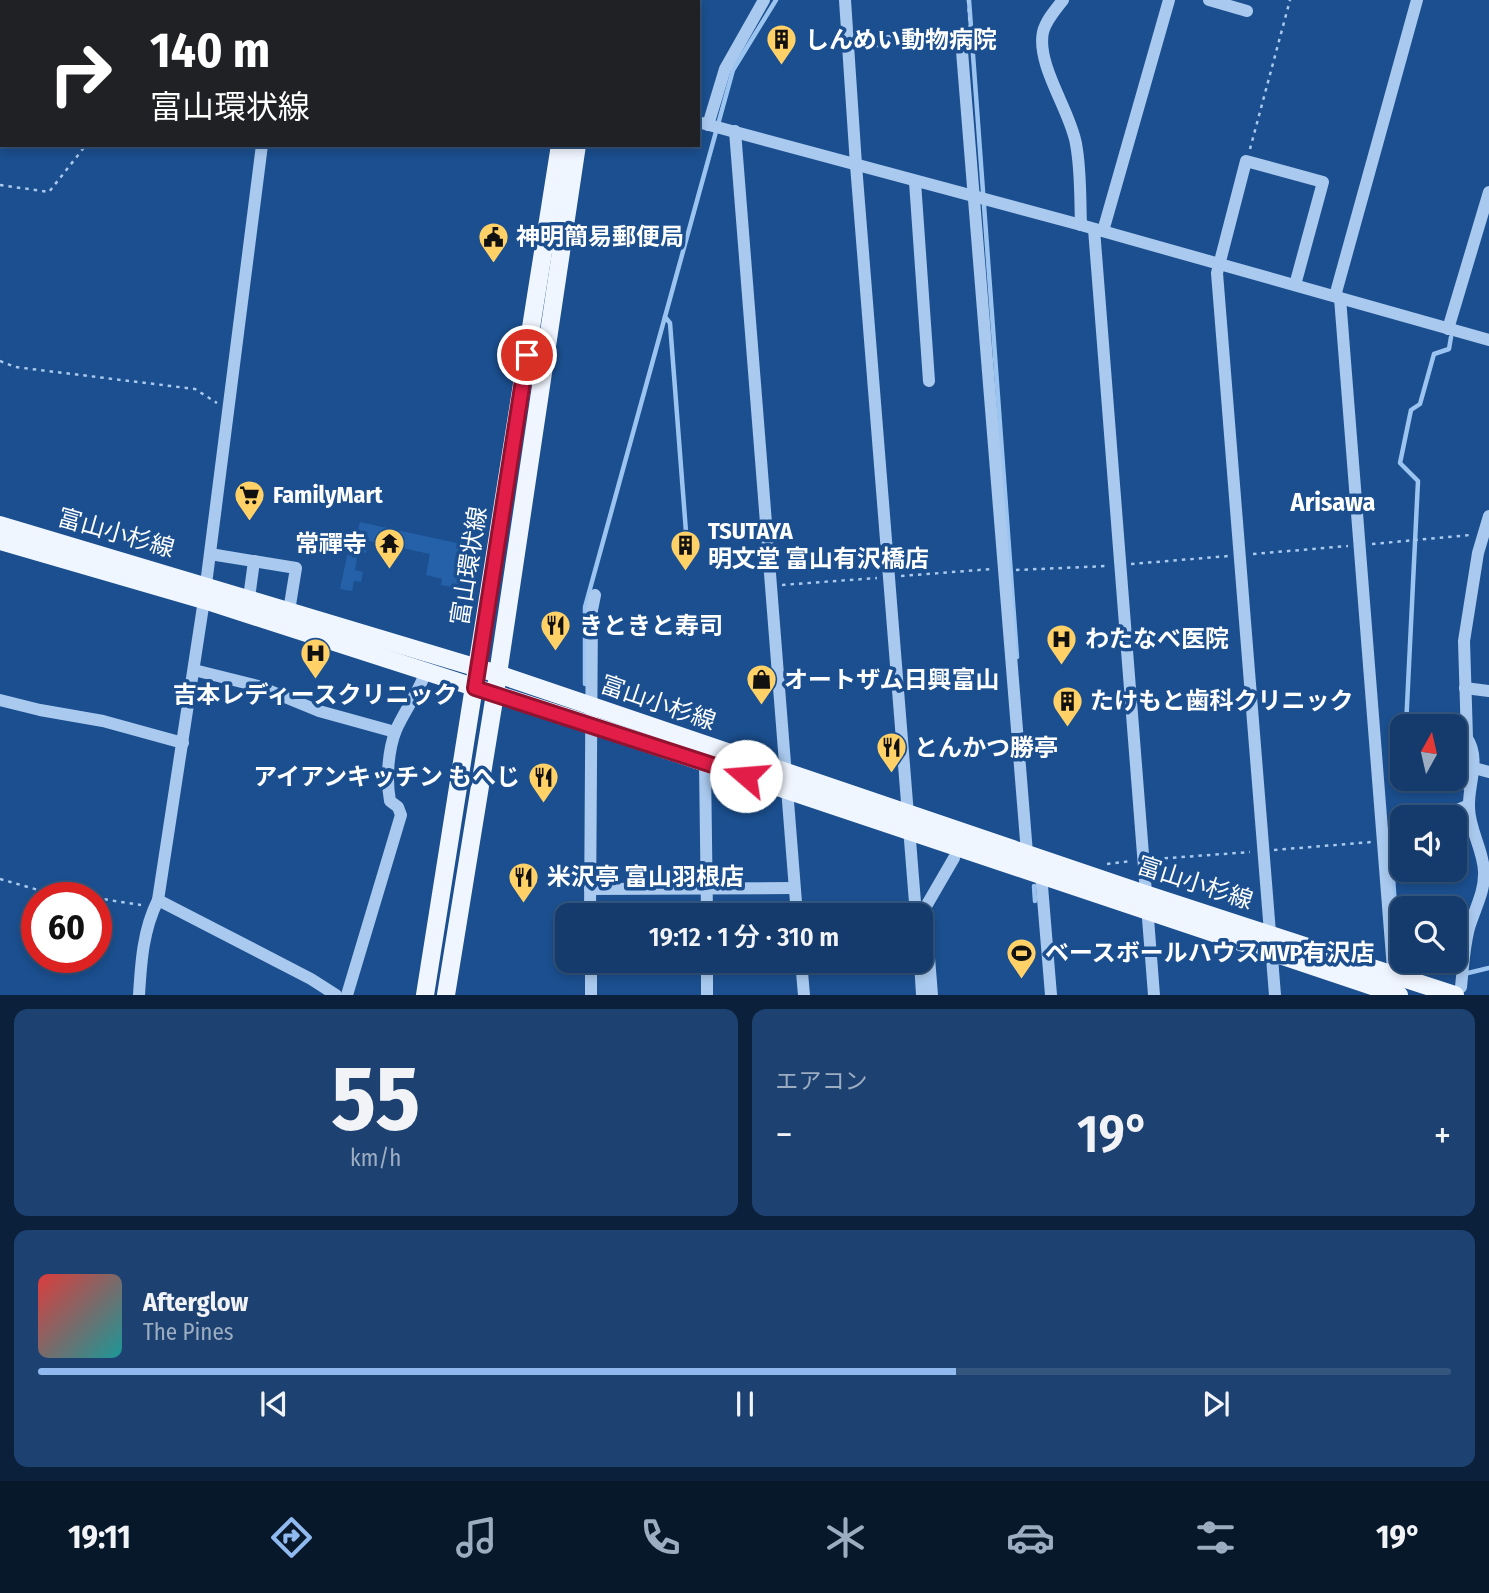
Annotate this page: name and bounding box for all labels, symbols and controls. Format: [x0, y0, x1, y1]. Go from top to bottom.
text: 140 m [150, 21, 270, 80]
building icon: しんめい動物病院 [765, 23, 799, 67]
place label: しんめい動物病院 [805, 26, 997, 54]
icon: right [35, 28, 126, 119]
text: 富山環状線 [150, 88, 310, 126]
public building icon: 神明簡易郵便局 [476, 220, 510, 264]
place label: 神明簡易郵便局 [516, 223, 684, 251]
pin [497, 325, 557, 385]
icon: arrive [508, 336, 546, 374]
supermarket icon: FamilyMart [233, 478, 267, 522]
place label: FamilyMart [273, 481, 383, 509]
district label: Arisawa [1290, 487, 1375, 518]
street label: 富山小杉線 [54, 503, 178, 563]
street label: 富山環状線 [446, 505, 492, 627]
place label: TSUTAYA 明文堂 富山有沢橋店 [708, 517, 929, 573]
temple icon: 常禪寺 [373, 527, 407, 571]
building icon: TSUTAYA 明文堂 富山有沢橋店 [668, 528, 702, 572]
place label: 常禪寺 [295, 530, 367, 558]
restaurant icon: きときと寿司 [539, 609, 573, 653]
place label: きときと寿司 [579, 612, 723, 640]
hospital icon: わたなべ医院 [1045, 622, 1079, 666]
place label: わたなべ医院 [1085, 625, 1229, 653]
hospital icon: 吉本レディースクリニック [298, 636, 332, 680]
shop icon: オートザム日興富山 [744, 663, 778, 707]
place label: オートザム日興富山 [784, 666, 1000, 694]
street label: 富山小杉線 [597, 670, 719, 736]
place label: 吉本レディースクリニック [172, 681, 458, 709]
building icon: たけもと歯科クリニック [1050, 684, 1084, 728]
place label: たけもと歯科クリニック [1090, 687, 1354, 715]
north arrow [1390, 714, 1466, 791]
map controls [1390, 714, 1467, 973]
restaurant icon: とんかつ勝亭 [874, 731, 908, 775]
place label: とんかつ勝亭 [914, 734, 1058, 762]
position arrow [709, 739, 783, 813]
restaurant icon: アイアンキッチン もへじ [526, 760, 560, 804]
place label: アイアンキッチン もへじ [253, 763, 520, 791]
button: sound [1390, 805, 1467, 882]
street label: 富山小杉線 [1134, 851, 1256, 915]
restaurant icon: 米沢亭 富山羽根店 [507, 860, 541, 904]
place label: 米沢亭 富山羽根店 [547, 863, 744, 891]
speed limit sign: 60 [21, 882, 112, 973]
button: search [1390, 896, 1467, 973]
text: 19:12 · 1 分 · 310 m [649, 922, 839, 953]
sports icon: ベースボールハウスMVP有沢店 [1005, 936, 1039, 980]
place label: ベースボールハウスMVP有沢店 [1045, 939, 1375, 967]
text: 55 [331, 1044, 420, 1153]
text: エアコン [776, 1067, 868, 1095]
text: 19° [1077, 1103, 1149, 1166]
text: − [776, 1112, 793, 1158]
text: + [1434, 1112, 1451, 1158]
text: km/h [350, 1144, 401, 1172]
text: Afterglow [143, 1287, 248, 1318]
text: The Pines [143, 1318, 234, 1346]
icon: previous [255, 1385, 293, 1423]
icon: pause [726, 1385, 764, 1423]
icon: next [1197, 1385, 1235, 1423]
icon: directions [267, 1513, 316, 1562]
icon: music [452, 1513, 501, 1562]
icon: phone [636, 1513, 685, 1562]
icon: climate [821, 1513, 870, 1562]
icon: car [1006, 1513, 1055, 1562]
icon: filters [1191, 1513, 1240, 1562]
text: 19:11 [68, 1518, 131, 1556]
text: 19° [1376, 1518, 1421, 1556]

